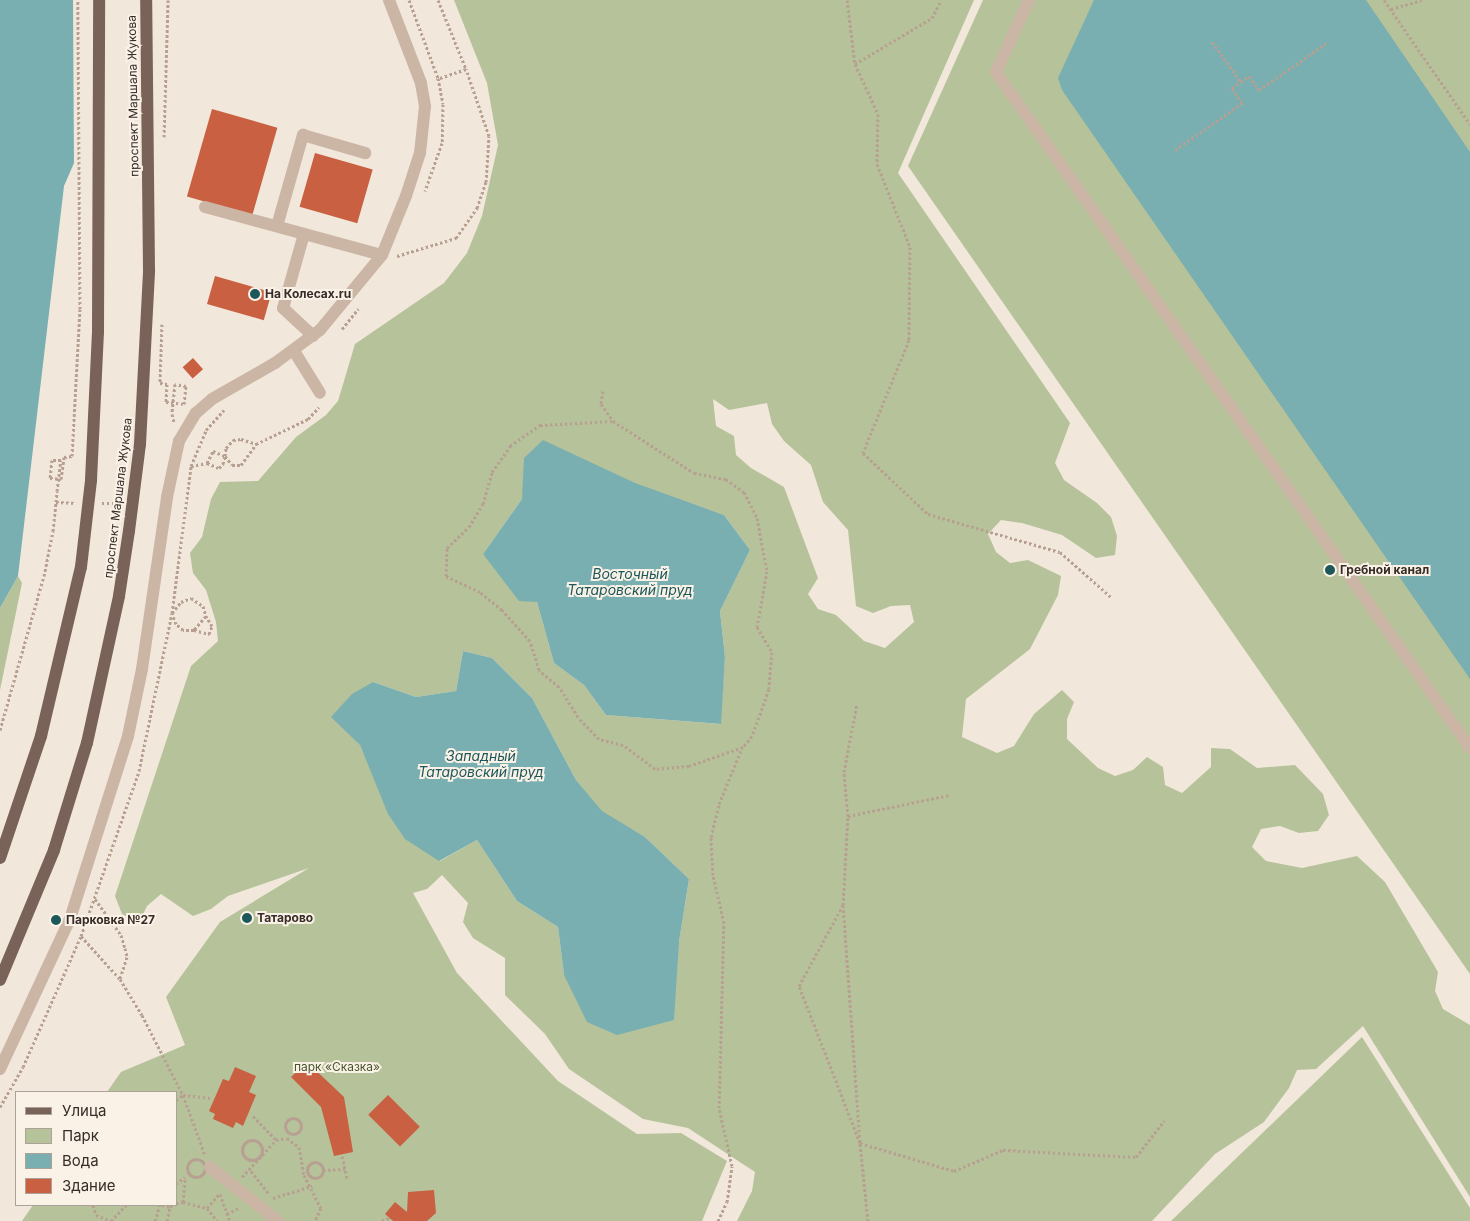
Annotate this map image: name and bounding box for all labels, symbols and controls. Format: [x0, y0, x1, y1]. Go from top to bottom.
street label: проспект Маршала Жукова [124, 15, 142, 177]
place label: На Колесах.ru [265, 287, 351, 301]
marker: На Колесах.ru [249, 288, 261, 300]
street label: проспект Маршала Жукова [101, 417, 135, 579]
place label: Гребной канал [1340, 563, 1429, 577]
marker: Гребной канал [1324, 564, 1336, 576]
water label: Восточный Татаровский пруд [567, 566, 693, 598]
water label: Западный Татаровский пруд [418, 748, 544, 780]
place label: Татарово [257, 911, 313, 925]
marker: Татарово [241, 912, 253, 924]
place label: Парковка №27 [66, 913, 155, 927]
marker: Парковка №27 [50, 914, 62, 926]
park label: парк «Сказка» [294, 1060, 380, 1074]
legend [15, 1091, 178, 1206]
text: Улица [62, 1101, 106, 1120]
text: Парк [62, 1126, 99, 1145]
text: Вода [62, 1151, 99, 1170]
text: Здание [62, 1176, 116, 1195]

